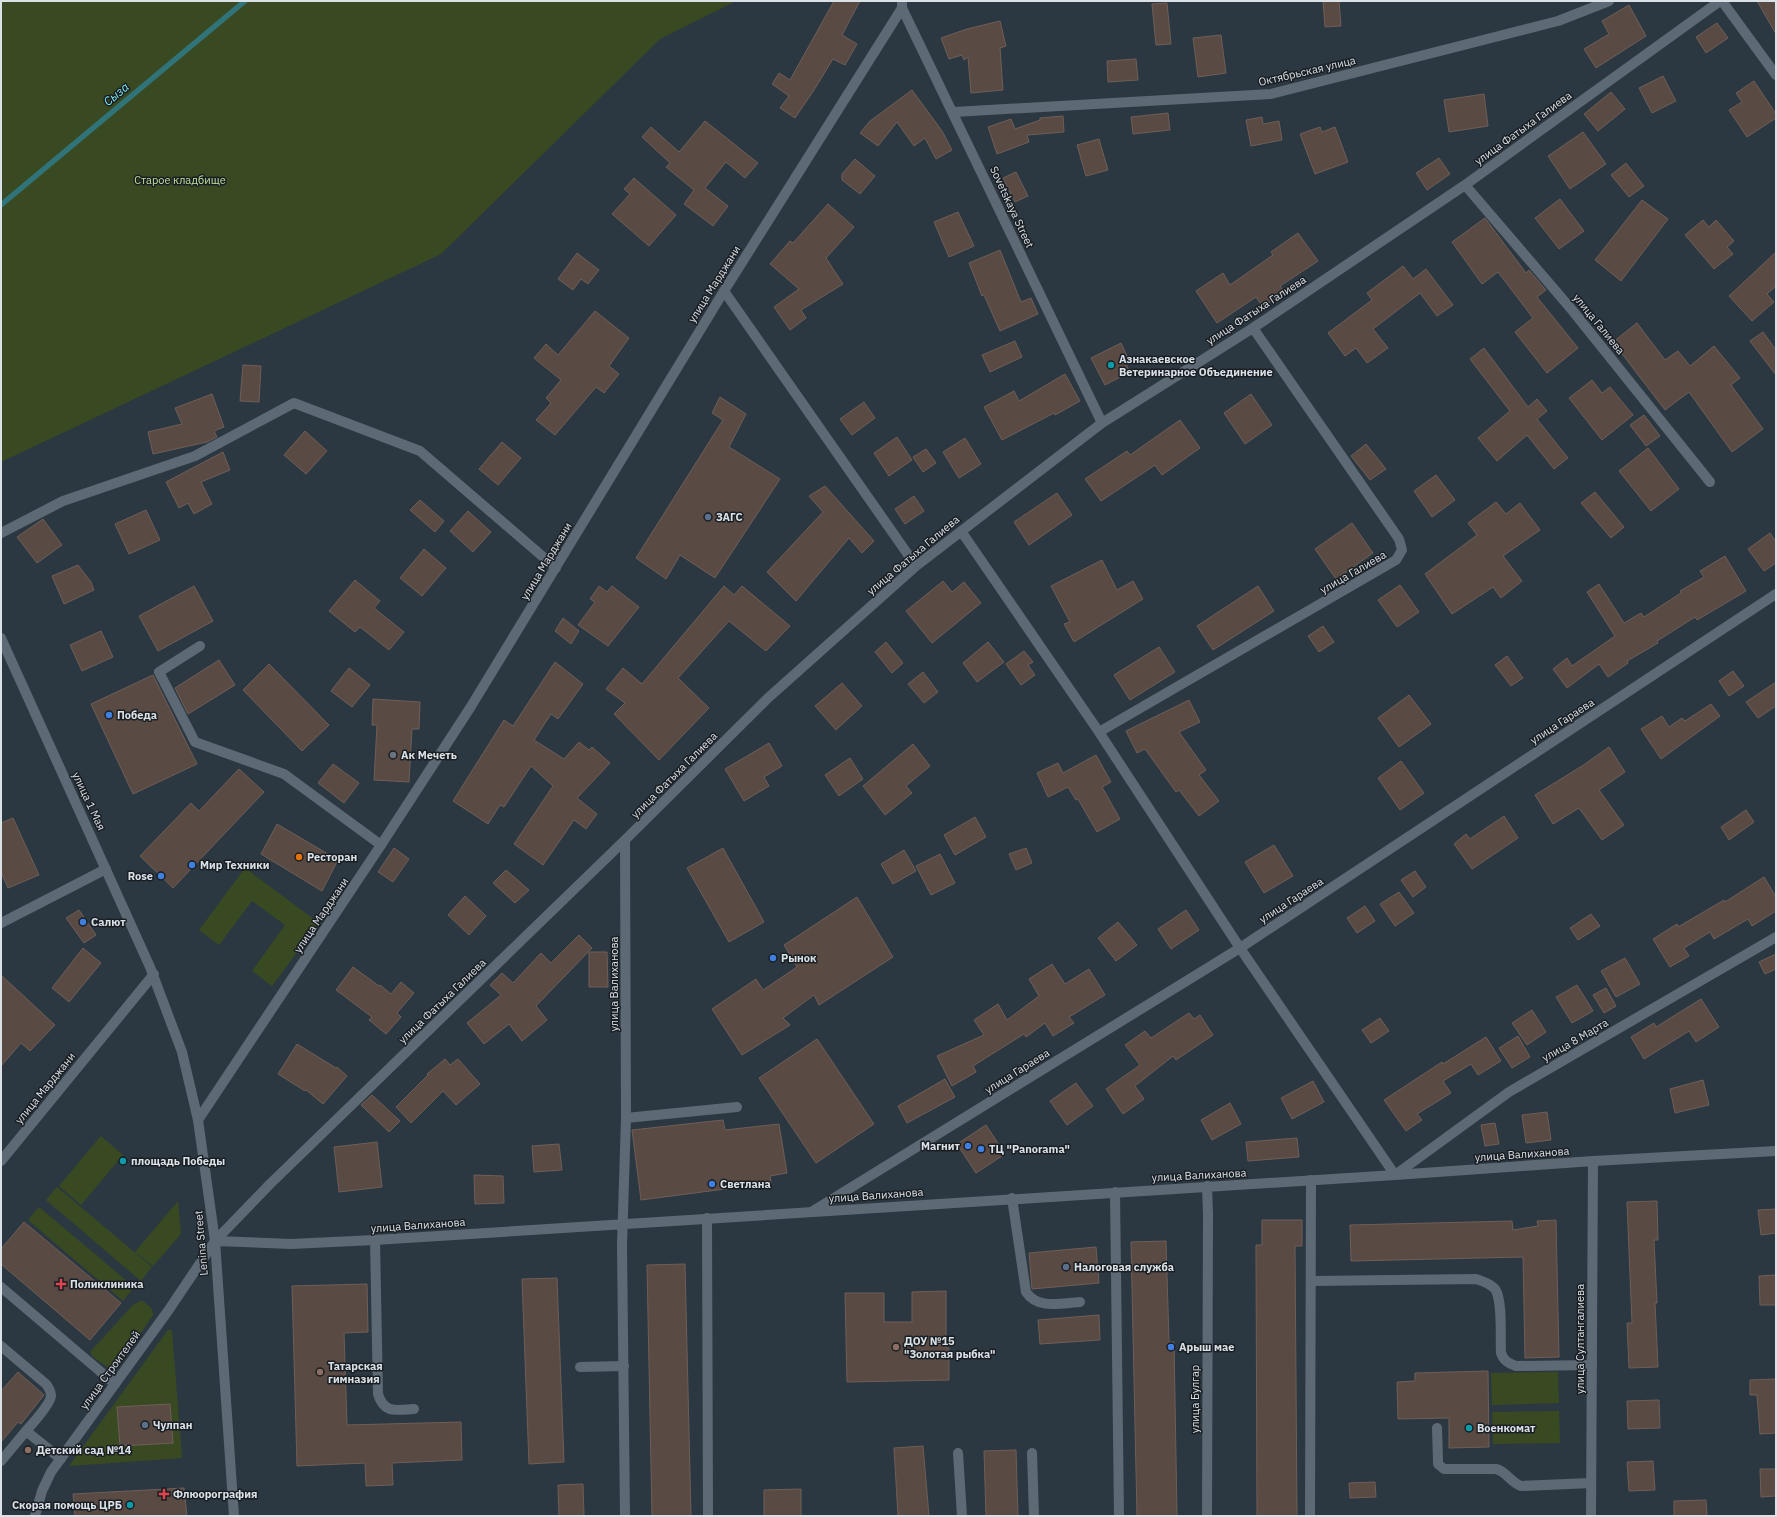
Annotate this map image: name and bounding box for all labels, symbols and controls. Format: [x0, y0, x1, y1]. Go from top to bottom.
street label: Октябрьская улица [1257, 53, 1357, 89]
water label: Сыза [100, 79, 132, 109]
street label: улица Фатыха Галиева [1472, 88, 1574, 168]
street label: Sovetskaya Street [987, 164, 1037, 250]
park label: Старое кладбище [134, 173, 226, 187]
street label: улица Марджани [685, 243, 743, 325]
street label: улица Фатыха Галиева [1203, 272, 1309, 348]
street label: улица Галиева [1570, 291, 1628, 357]
place label: Азнакаевское Ветеринарное Объединение [1119, 352, 1273, 379]
marker: Азнакаевское Ветеринарное Объединение [1106, 360, 1116, 370]
place label: ЗАГС [716, 510, 743, 524]
marker: ЗАГС [703, 512, 713, 522]
street label: улица Фатыха Галиева [864, 512, 962, 598]
street label: улица Марджани [517, 520, 575, 602]
street label: улица Галиева [1317, 547, 1389, 597]
street label: улица Гараева [1527, 695, 1597, 747]
place label: Победа [117, 708, 157, 722]
marker: Победа [104, 710, 114, 720]
street label: улица Фатыха Галиева [628, 729, 720, 821]
place label: Ак Мечеть [401, 748, 457, 762]
marker: Ак Мечеть [388, 750, 398, 760]
street label: улица 1 Мая [69, 770, 109, 832]
place label: Ресторан [307, 850, 357, 864]
marker: Ресторан [294, 852, 304, 862]
place label: Мир Техники [200, 858, 270, 872]
marker: Мир Техники [187, 860, 197, 870]
place label: Rose [128, 869, 153, 883]
marker: Rose [156, 871, 166, 881]
street label: улица Гараева [1256, 874, 1326, 926]
street label: улица Марджани [291, 875, 351, 955]
place label: Салют [91, 915, 126, 929]
marker: Салют [78, 917, 88, 927]
street label: улица Валиханова [607, 936, 621, 1031]
place label: Рынок [781, 951, 817, 965]
marker: Рынок [768, 953, 778, 963]
street label: улица Фатыха Галиева [395, 955, 489, 1046]
street label: улица 8 Марта [1539, 1015, 1611, 1065]
street label: улица Гараева [982, 1045, 1052, 1096]
street label: улица Марджани [12, 1049, 78, 1127]
place label: Магнит [921, 1139, 961, 1153]
marker: Магнит [963, 1141, 973, 1151]
place label: ТЦ "Panorama" [989, 1142, 1070, 1156]
marker: ТЦ "Panorama" [976, 1144, 986, 1154]
street label: улица Валиханова [1474, 1144, 1570, 1164]
place label: площадь Победы [131, 1154, 225, 1168]
marker: площадь Победы [118, 1156, 128, 1166]
street label: улица Валиханова [1151, 1166, 1247, 1184]
place label: Светлана [720, 1177, 771, 1191]
marker: Светлана [707, 1179, 717, 1189]
street label: улица Валиханова [828, 1185, 924, 1205]
street label: Lenina Street [191, 1210, 211, 1276]
street label: улица Валиханова [370, 1215, 466, 1235]
place label: Налоговая служба [1074, 1260, 1174, 1274]
marker: Налоговая служба [1061, 1262, 1071, 1272]
place label: Поликлиника [70, 1277, 143, 1291]
marker: Поликлиника [55, 1278, 67, 1290]
street label: улица Султангалиева [1573, 1284, 1587, 1394]
street label: улица Строителей [77, 1328, 143, 1412]
place label: ДОУ №15 "Золотая рыбка" [904, 1334, 995, 1361]
place label: Арыш мае [1179, 1340, 1234, 1354]
marker: ДОУ №15 "Золотая рыбка" [891, 1342, 901, 1352]
marker: Арыш мае [1166, 1342, 1176, 1352]
place label: Татарская гимназия [328, 1359, 383, 1386]
street label: улица Булгар [1188, 1365, 1202, 1433]
marker: Татарская гимназия [315, 1367, 325, 1377]
place label: Чулпан [153, 1418, 192, 1432]
marker: Чулпан [140, 1420, 150, 1430]
place label: Военкомат [1477, 1421, 1536, 1435]
marker: Военкомат [1464, 1423, 1474, 1433]
place label: Детский сад №14 [36, 1443, 132, 1457]
marker: Детский сад №14 [23, 1445, 33, 1455]
place label: Флюорография [173, 1487, 257, 1501]
marker: Флюорография [158, 1488, 170, 1500]
place label: Скорая помощь ЦРБ [12, 1498, 122, 1512]
marker: Скорая помощь ЦРБ [125, 1500, 135, 1510]

